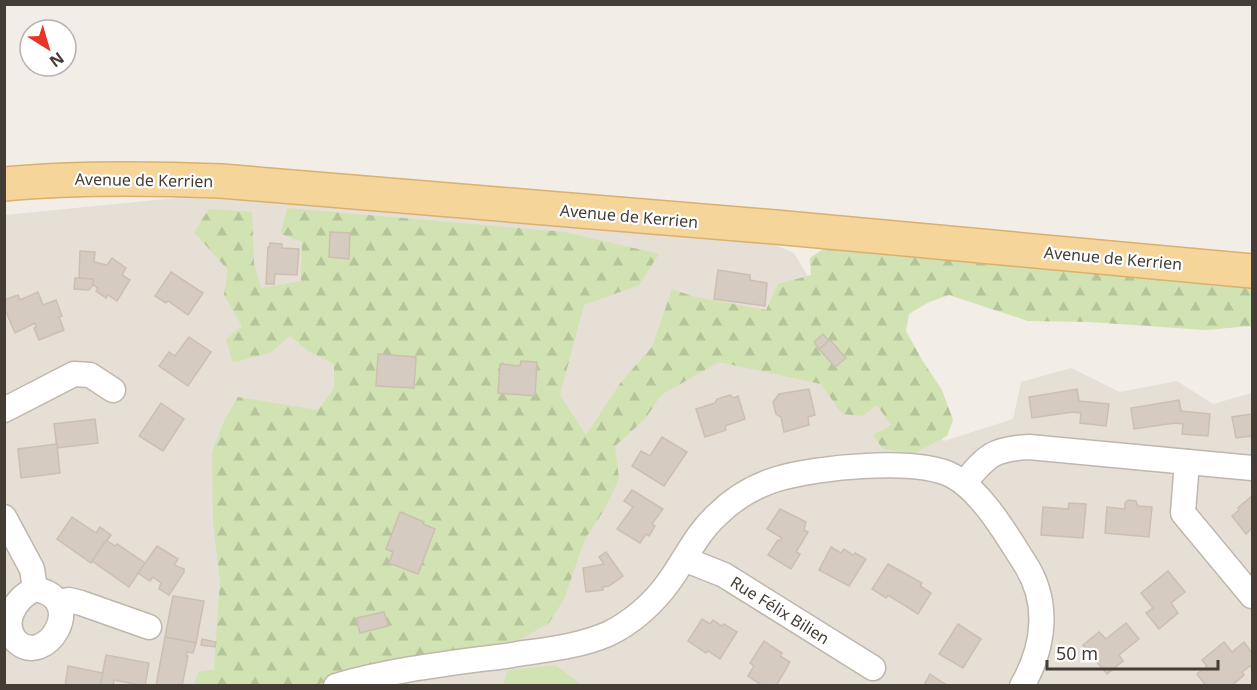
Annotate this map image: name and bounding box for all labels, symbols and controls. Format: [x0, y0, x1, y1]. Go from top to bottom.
north arrow [18, 18, 78, 78]
text: N [45, 47, 69, 73]
street label: Avenue de Kerrien [75, 168, 213, 192]
street label: Avenue de Kerrien [559, 199, 699, 233]
street label: Avenue de Kerrien [1043, 241, 1183, 275]
street label: Rue Félix Bilien [726, 571, 834, 649]
scale bar [1047, 633, 1218, 671]
text: 50 m [1056, 641, 1098, 665]

